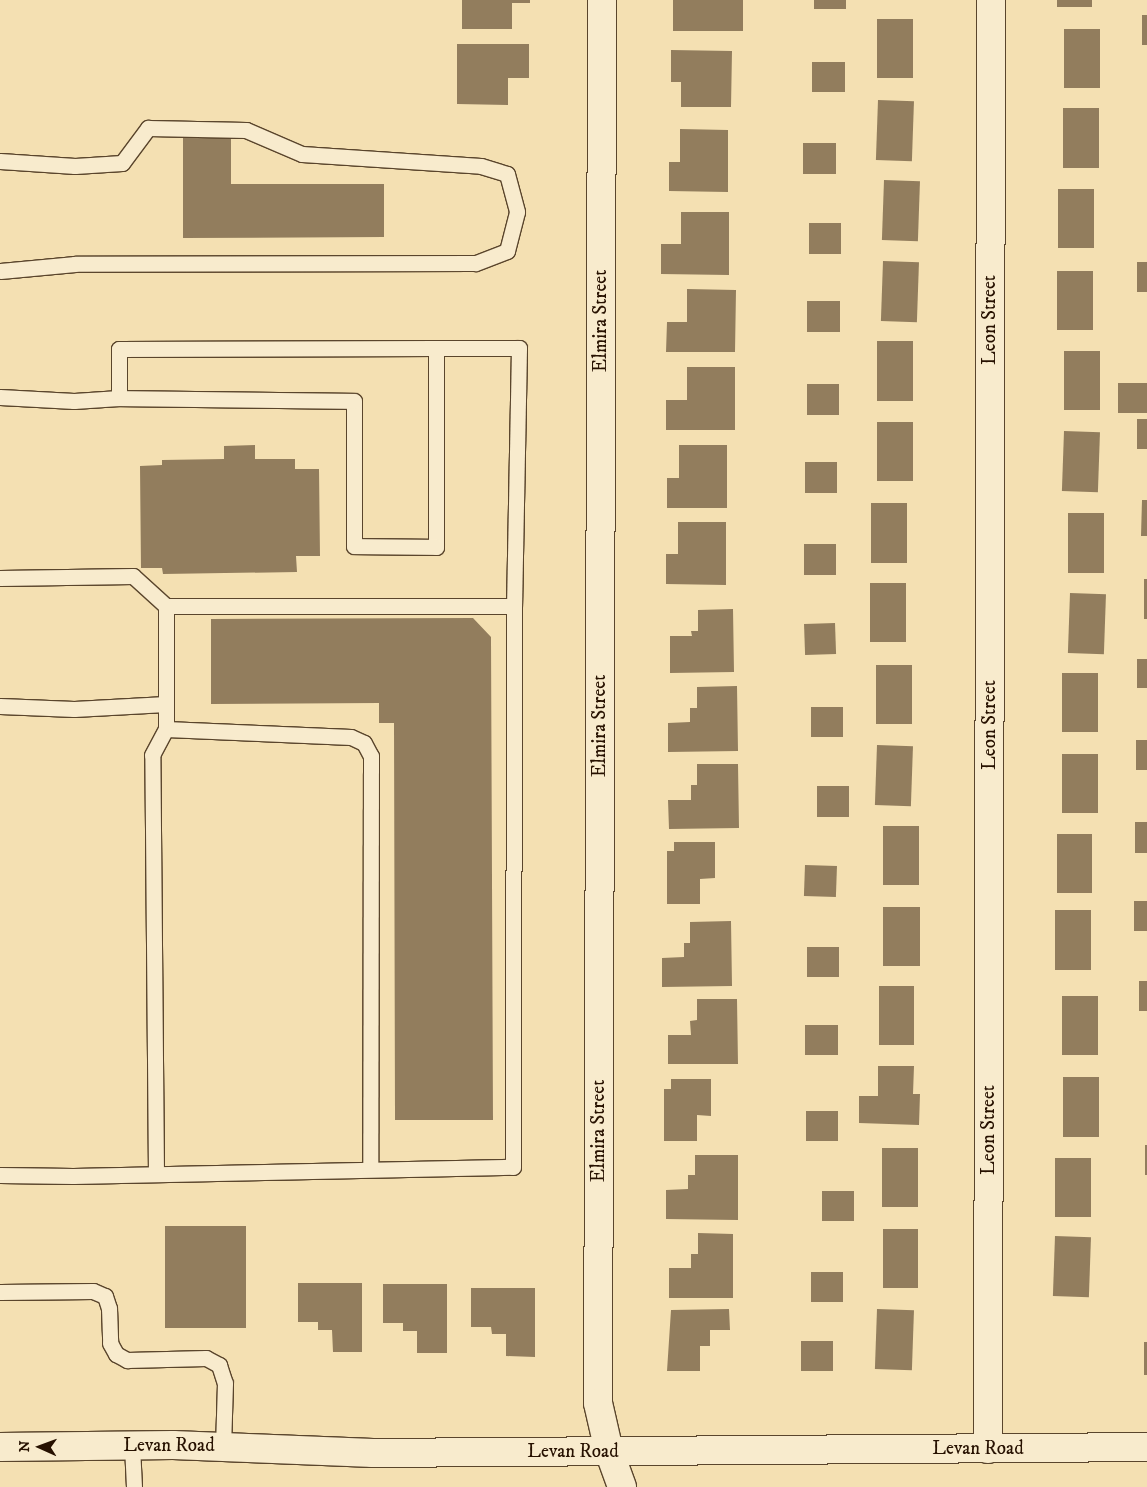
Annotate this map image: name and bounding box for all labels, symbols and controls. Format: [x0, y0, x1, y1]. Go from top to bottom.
street label: Elmira Street [590, 270, 612, 372]
street label: Leon Street [979, 275, 1001, 365]
street label: Elmira Street [589, 675, 611, 777]
street label: Leon Street [979, 680, 1001, 770]
street label: Elmira Street [588, 1080, 610, 1182]
street label: Leon Street [978, 1085, 1000, 1175]
north arrow [15, 1422, 65, 1472]
street label: Levan Road [123, 1435, 215, 1457]
street label: Levan Road [932, 1438, 1024, 1460]
text: N [16, 1440, 34, 1453]
street label: Levan Road [527, 1441, 619, 1463]

